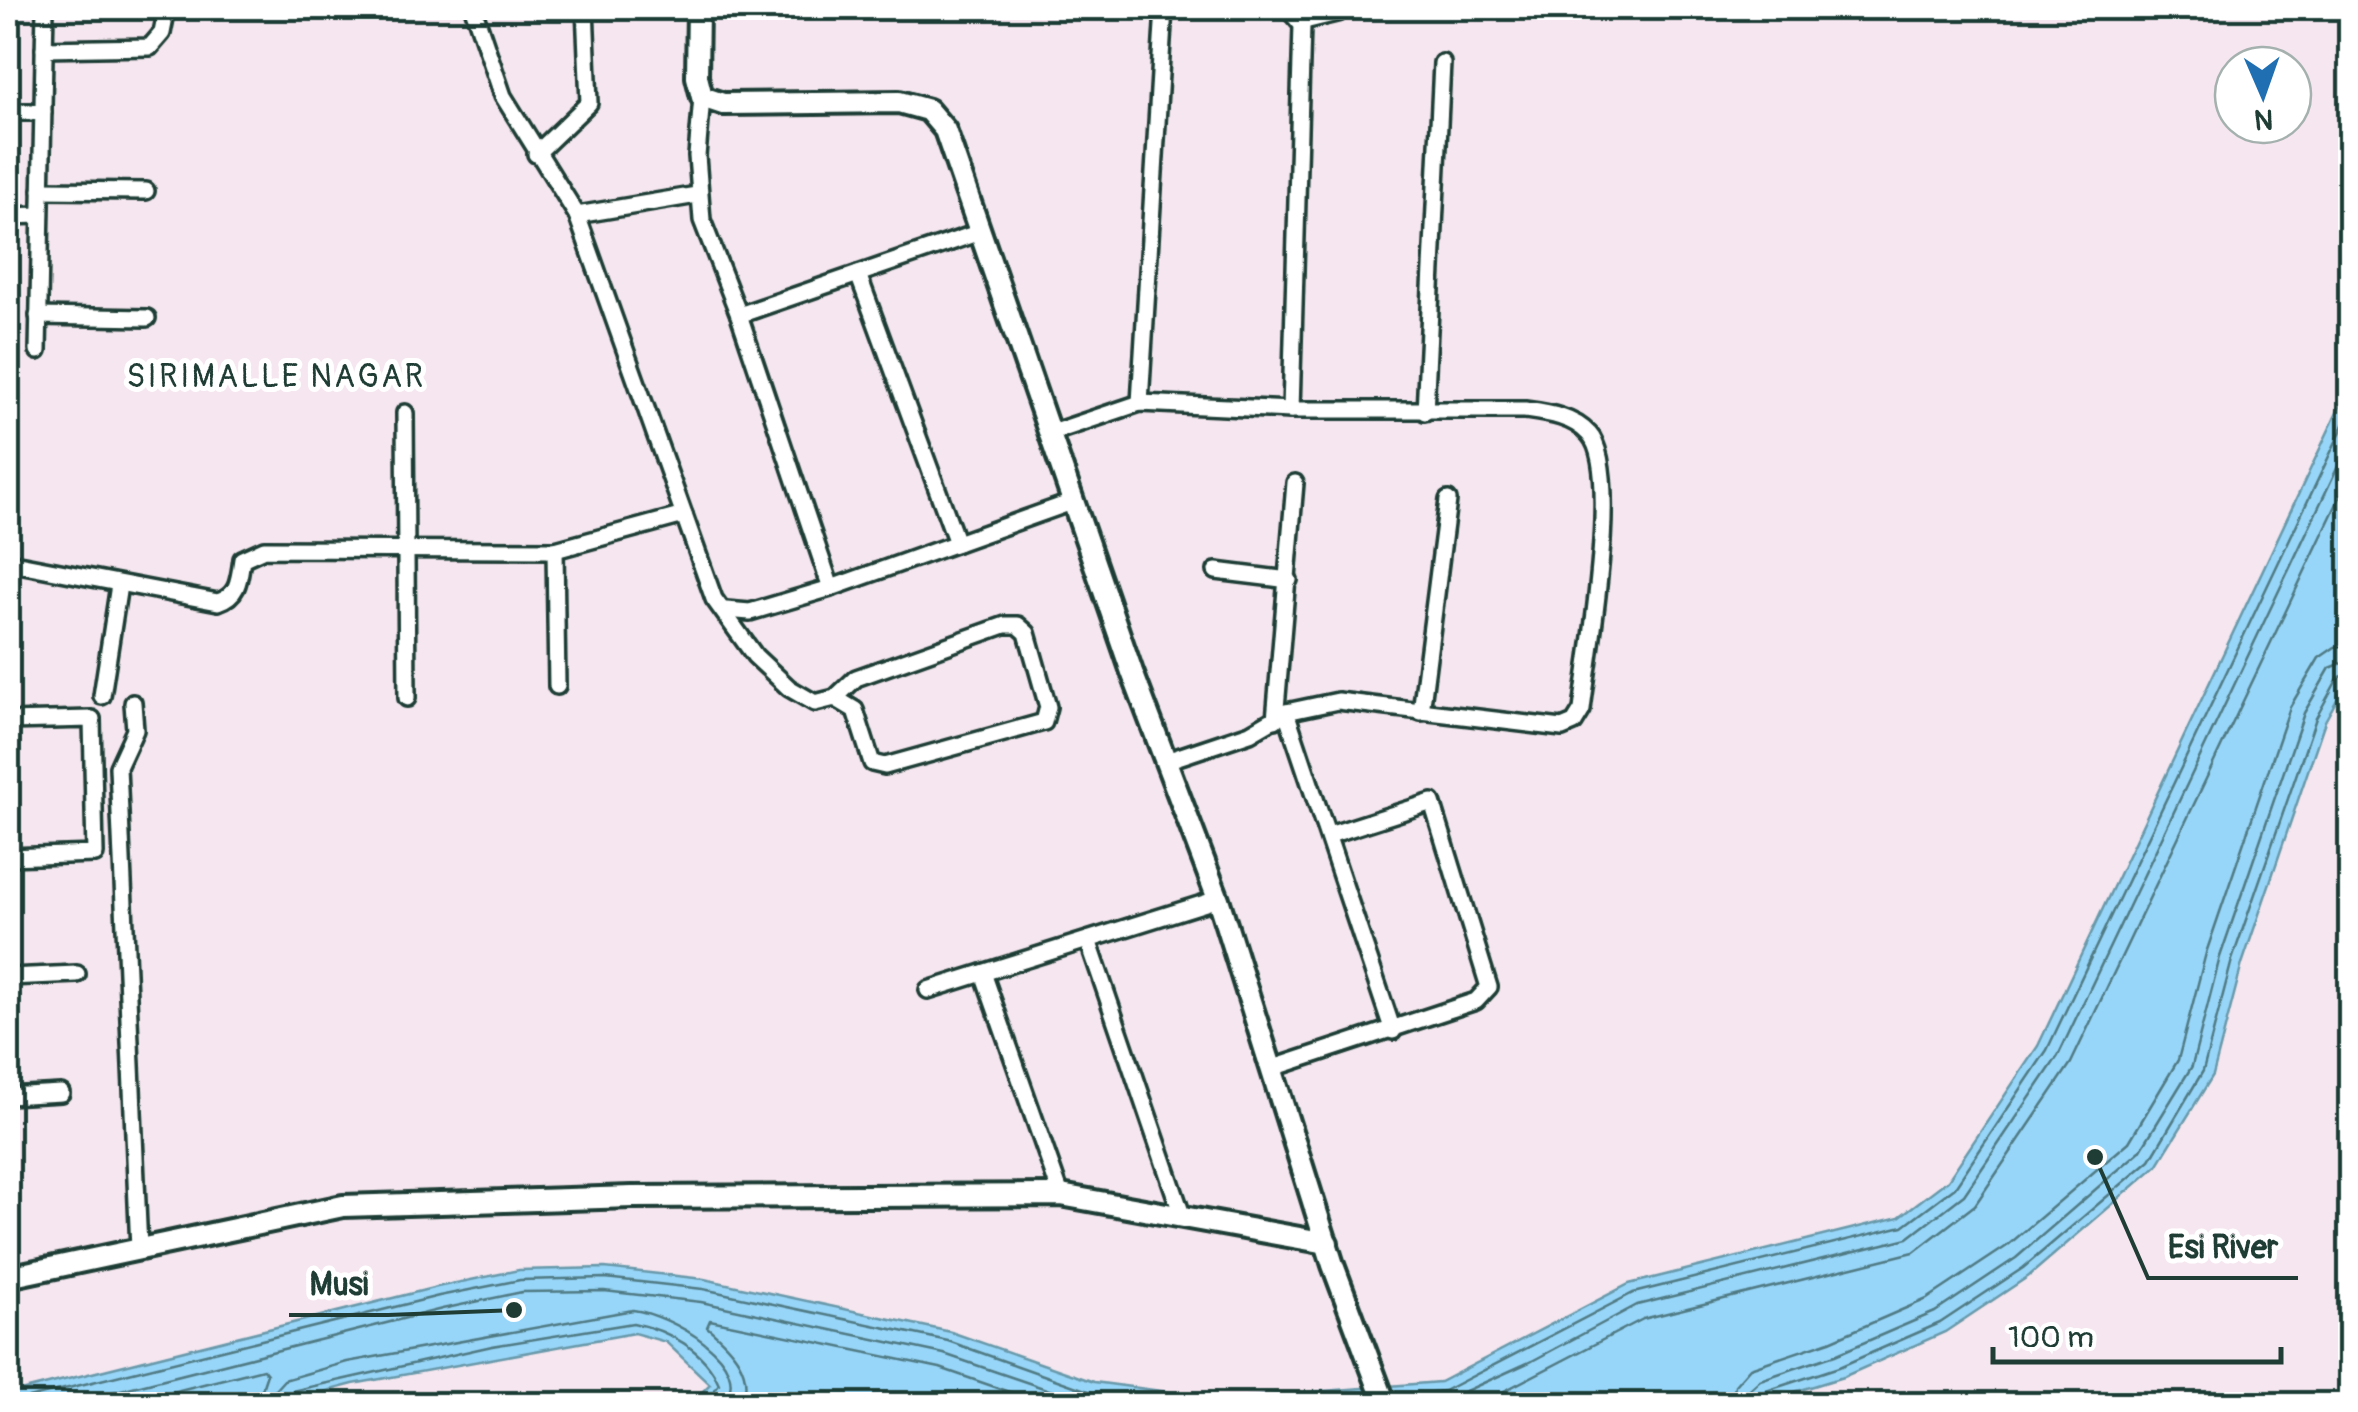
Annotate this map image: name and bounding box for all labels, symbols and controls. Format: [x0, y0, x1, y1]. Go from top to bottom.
north arrow [2213, 45, 2313, 145]
text: N [2254, 101, 2274, 136]
district label: SIRIMALLE NAGAR [126, 357, 426, 397]
callout: Esi River [2148, 1216, 2298, 1278]
text: Esi River [2168, 1228, 2279, 1268]
callout: Musi [289, 1253, 388, 1315]
text: Musi [309, 1265, 369, 1305]
scale bar [1993, 1302, 2280, 1364]
text: 100 m [2008, 1319, 2094, 1356]

